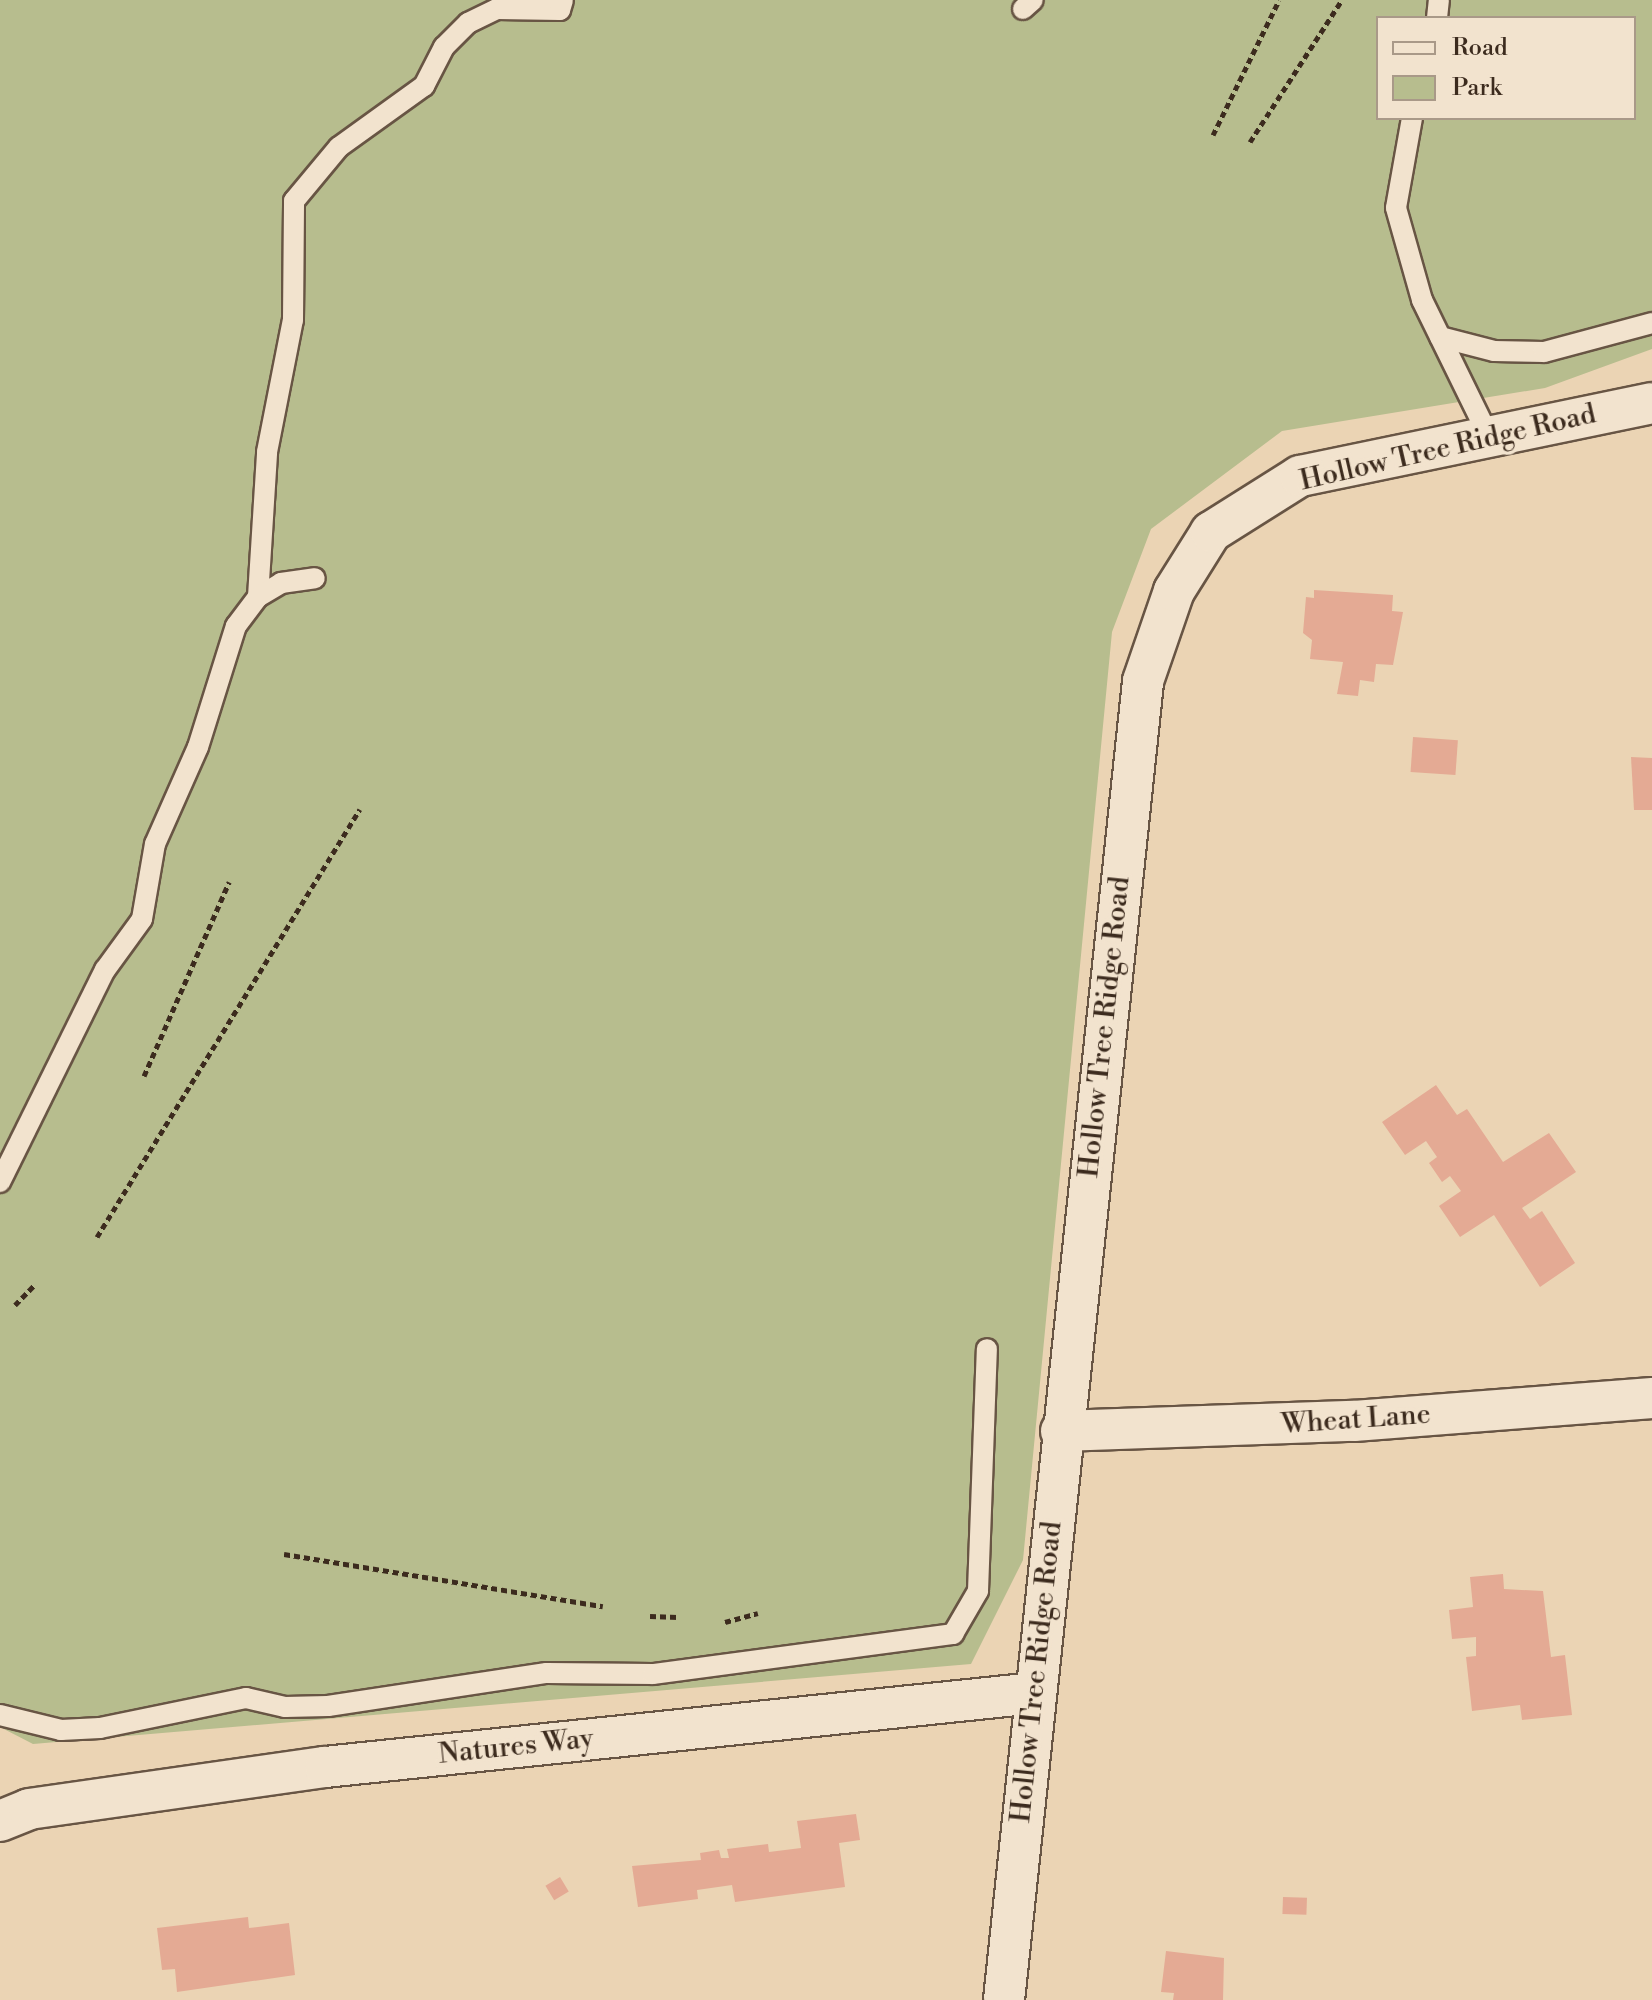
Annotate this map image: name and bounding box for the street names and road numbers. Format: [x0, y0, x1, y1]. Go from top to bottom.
street label: Hollow Tree Ridge Road [1297, 398, 1599, 498]
street label: Hollow Tree Ridge Road [1072, 875, 1138, 1179]
street label: Wheat Lane [1280, 1398, 1432, 1442]
street label: Hollow Tree Ridge Road [1004, 1520, 1070, 1824]
street label: Natures Way [437, 1722, 595, 1772]

